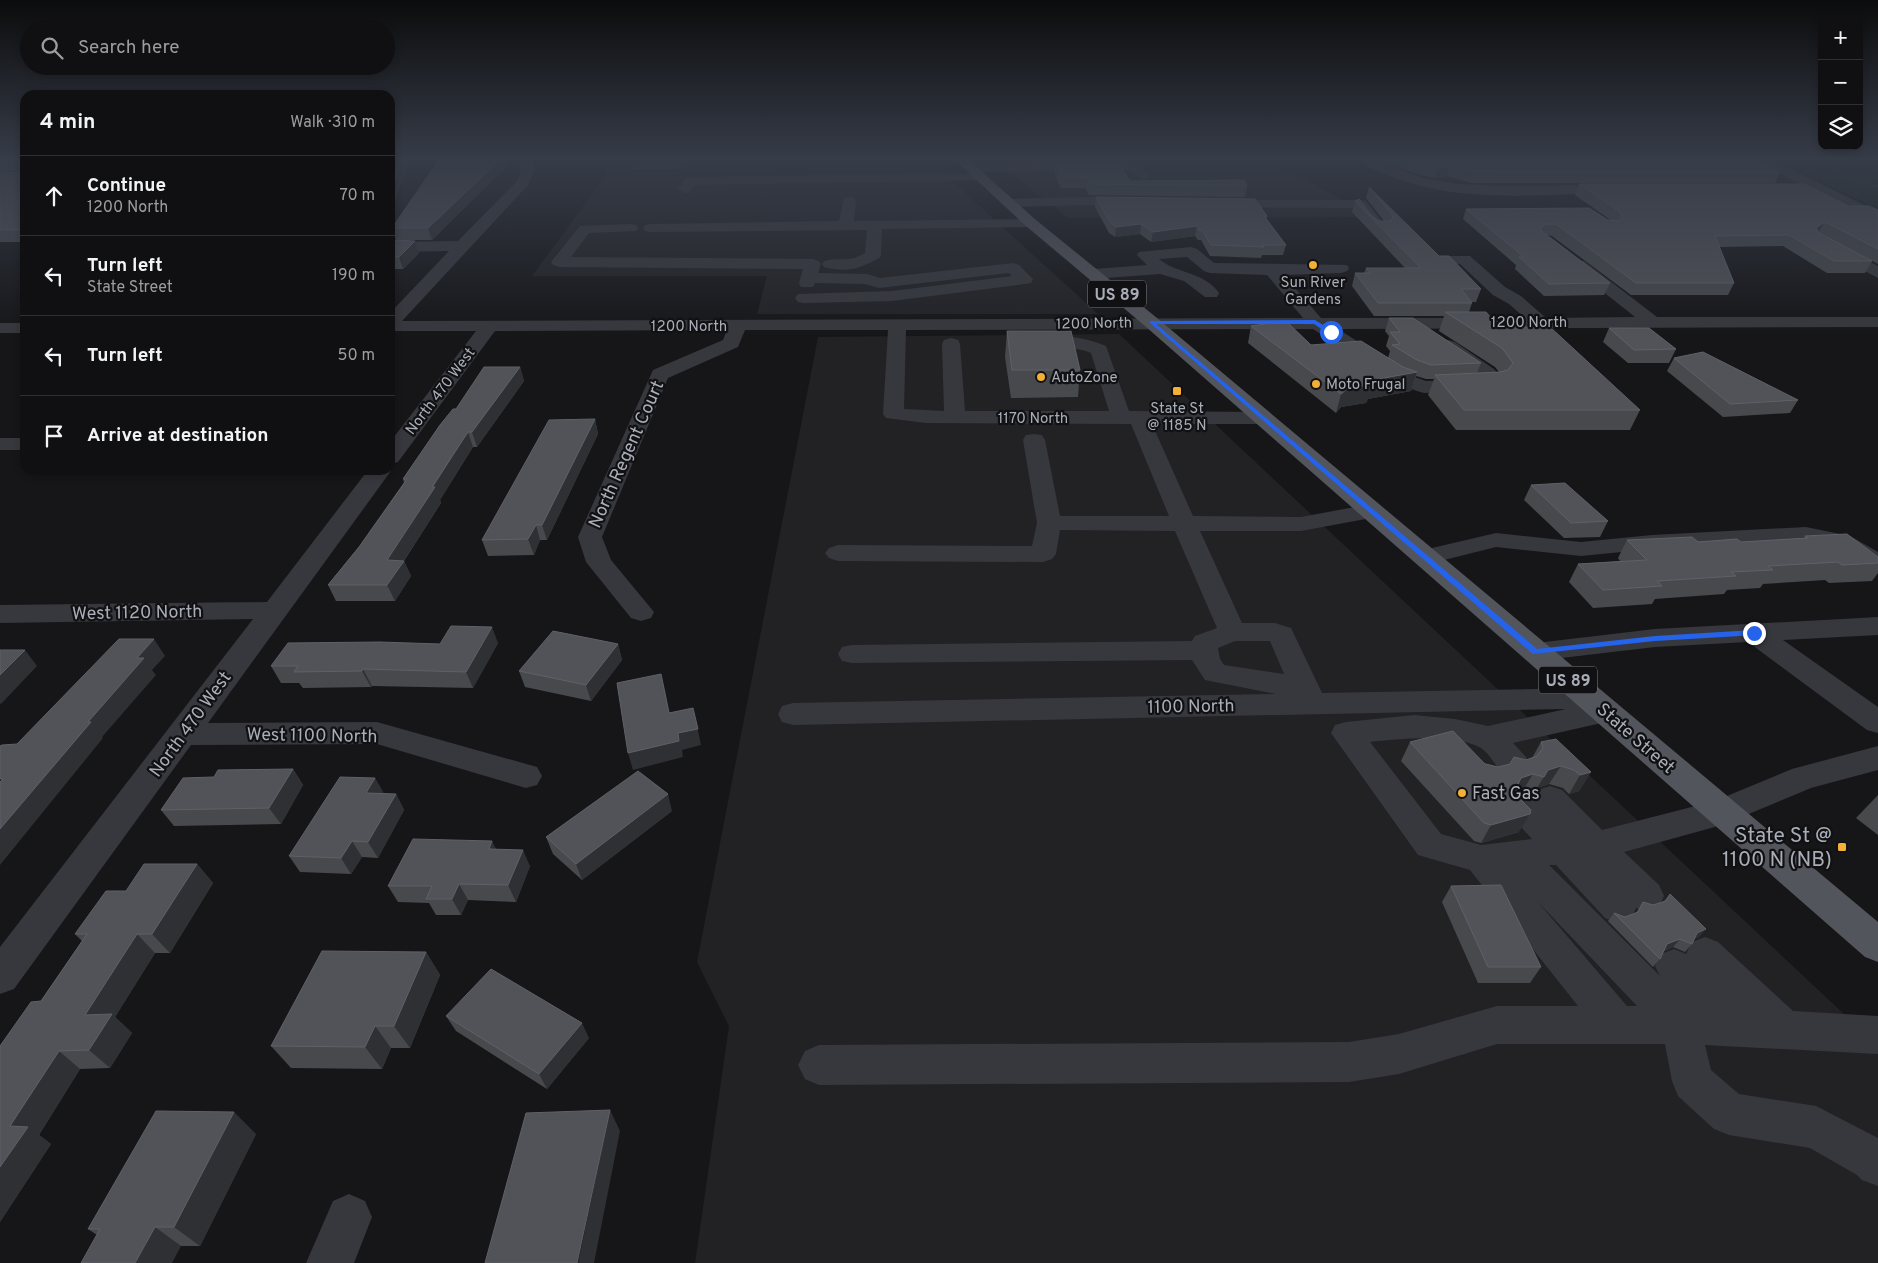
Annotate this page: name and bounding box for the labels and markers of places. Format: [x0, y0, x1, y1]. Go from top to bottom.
marker: Sun River Gardens [1307, 259, 1319, 271]
place label: Sun River Gardens [1281, 274, 1346, 310]
place label: AutoZone [1051, 369, 1118, 388]
marker: AutoZone [1035, 371, 1047, 383]
place label: Moto Frugal [1326, 376, 1405, 395]
marker: Moto Frugal [1310, 378, 1322, 390]
marker: State St @ 1185 N [1171, 385, 1183, 397]
place label: State St @ 1185 N [1147, 400, 1207, 436]
place label: Fast Gas [1472, 783, 1540, 806]
marker: Fast Gas [1456, 787, 1468, 799]
place label: State St @ 1100 N (NB) [1722, 823, 1832, 874]
marker: State St @ 1100 N (NB) [1836, 841, 1848, 853]

